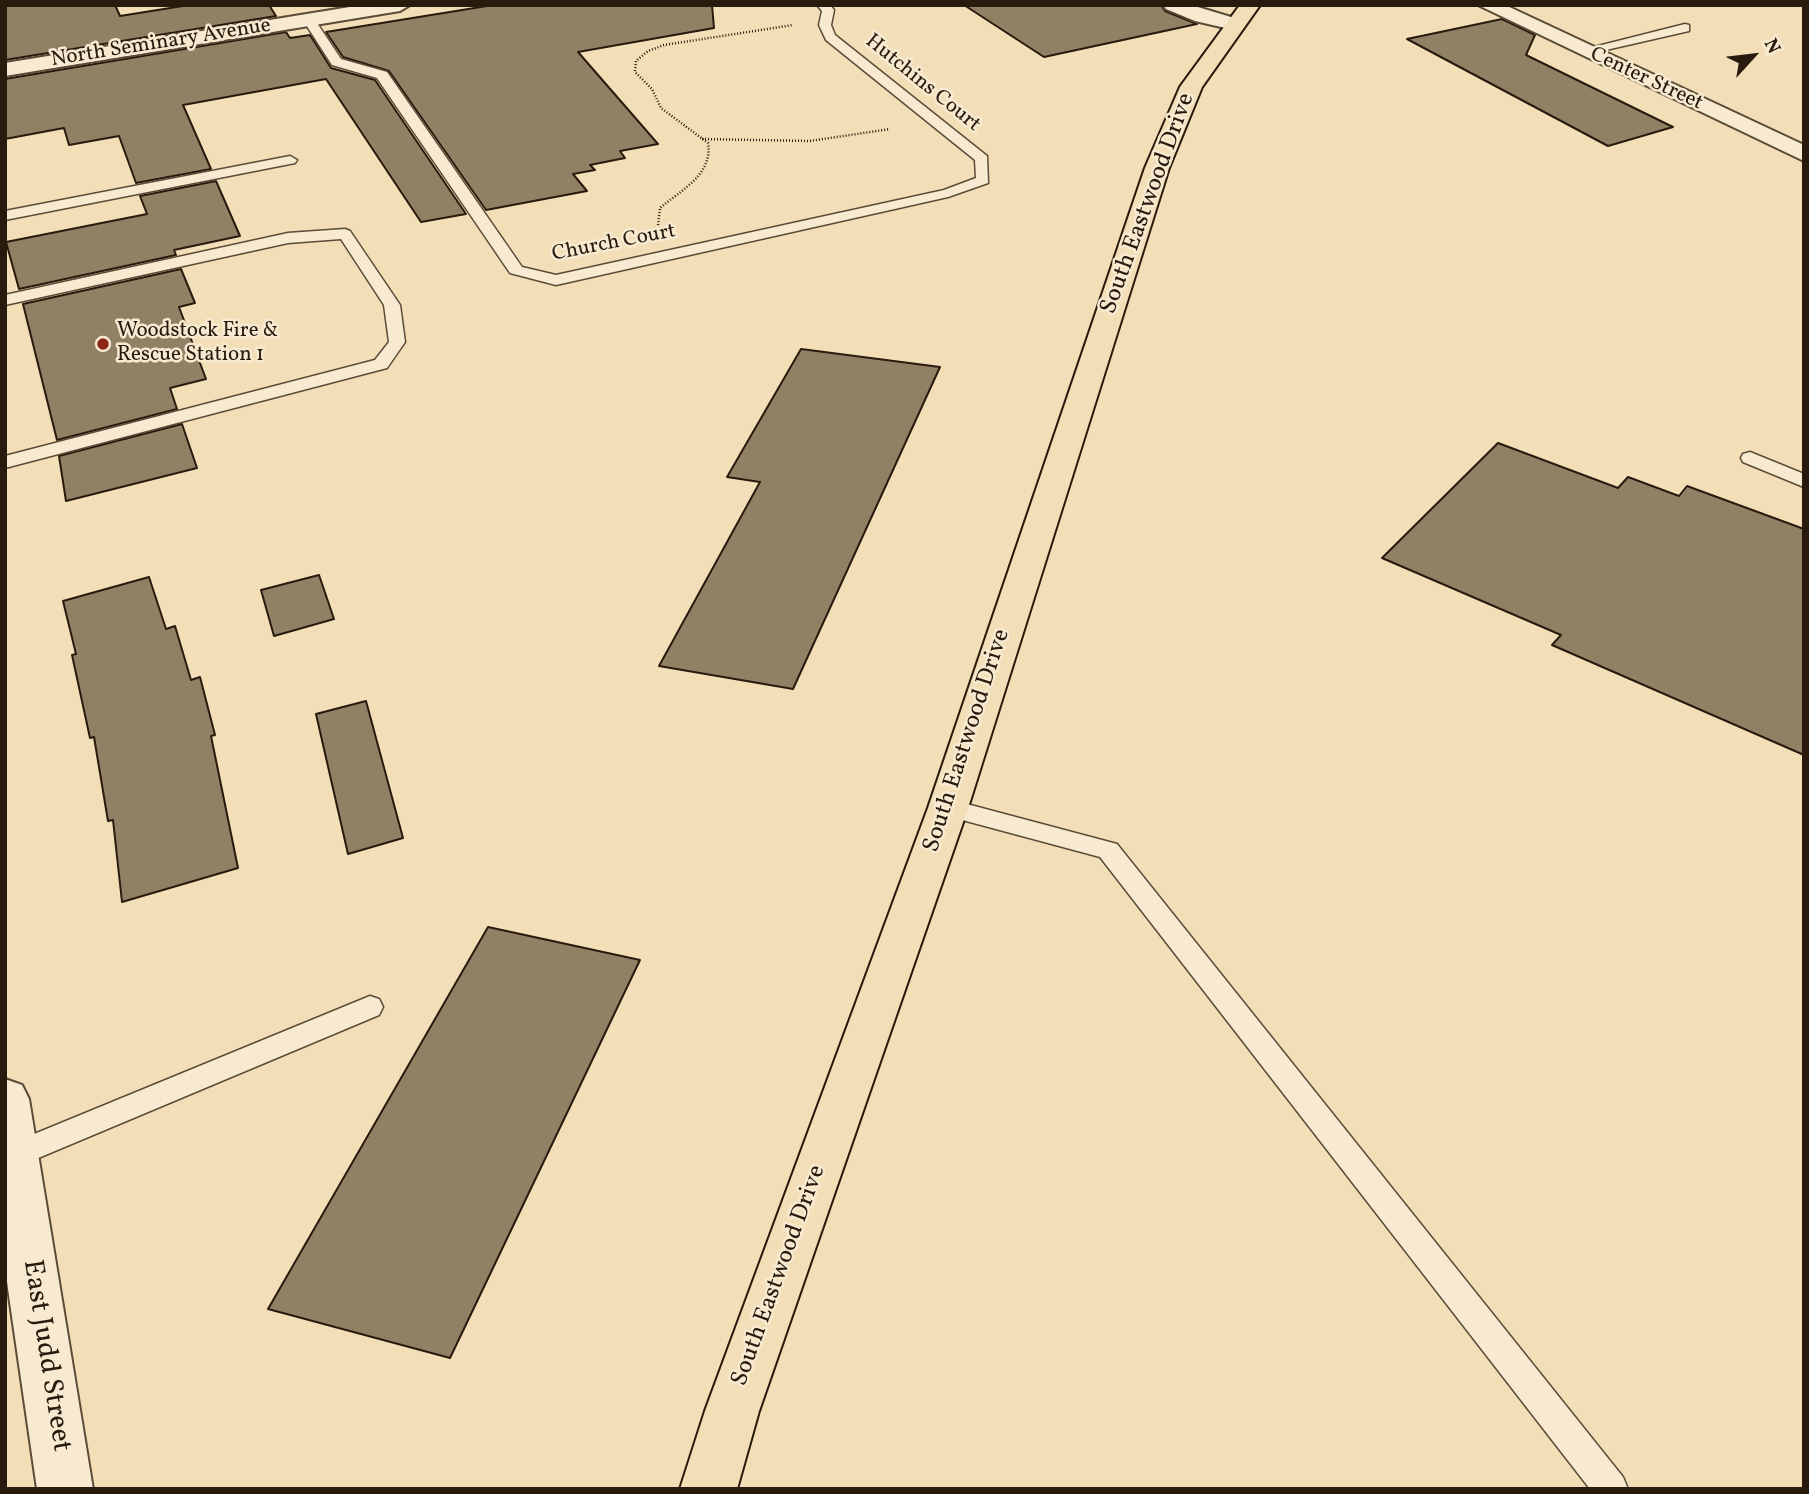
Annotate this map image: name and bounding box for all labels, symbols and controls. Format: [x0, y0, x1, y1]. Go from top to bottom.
street label: North Seminary Avenue [49, 14, 273, 74]
north arrow [1718, 21, 1788, 91]
street label: Hutchins Court [859, 30, 985, 138]
text: N [1757, 34, 1786, 59]
street label: Center Street [1586, 43, 1706, 117]
street label: South Eastwood Drive [1096, 90, 1202, 318]
street label: Church Court [550, 220, 678, 268]
place label: Woodstock Fire & Rescue Station 1 [117, 319, 278, 369]
marker: Woodstock Fire & Rescue Station 1 [95, 336, 111, 352]
street label: South Eastwood Drive [918, 626, 1018, 856]
street label: South Eastwood Drive [727, 1162, 833, 1390]
street label: East Judd Street [13, 1258, 77, 1454]

